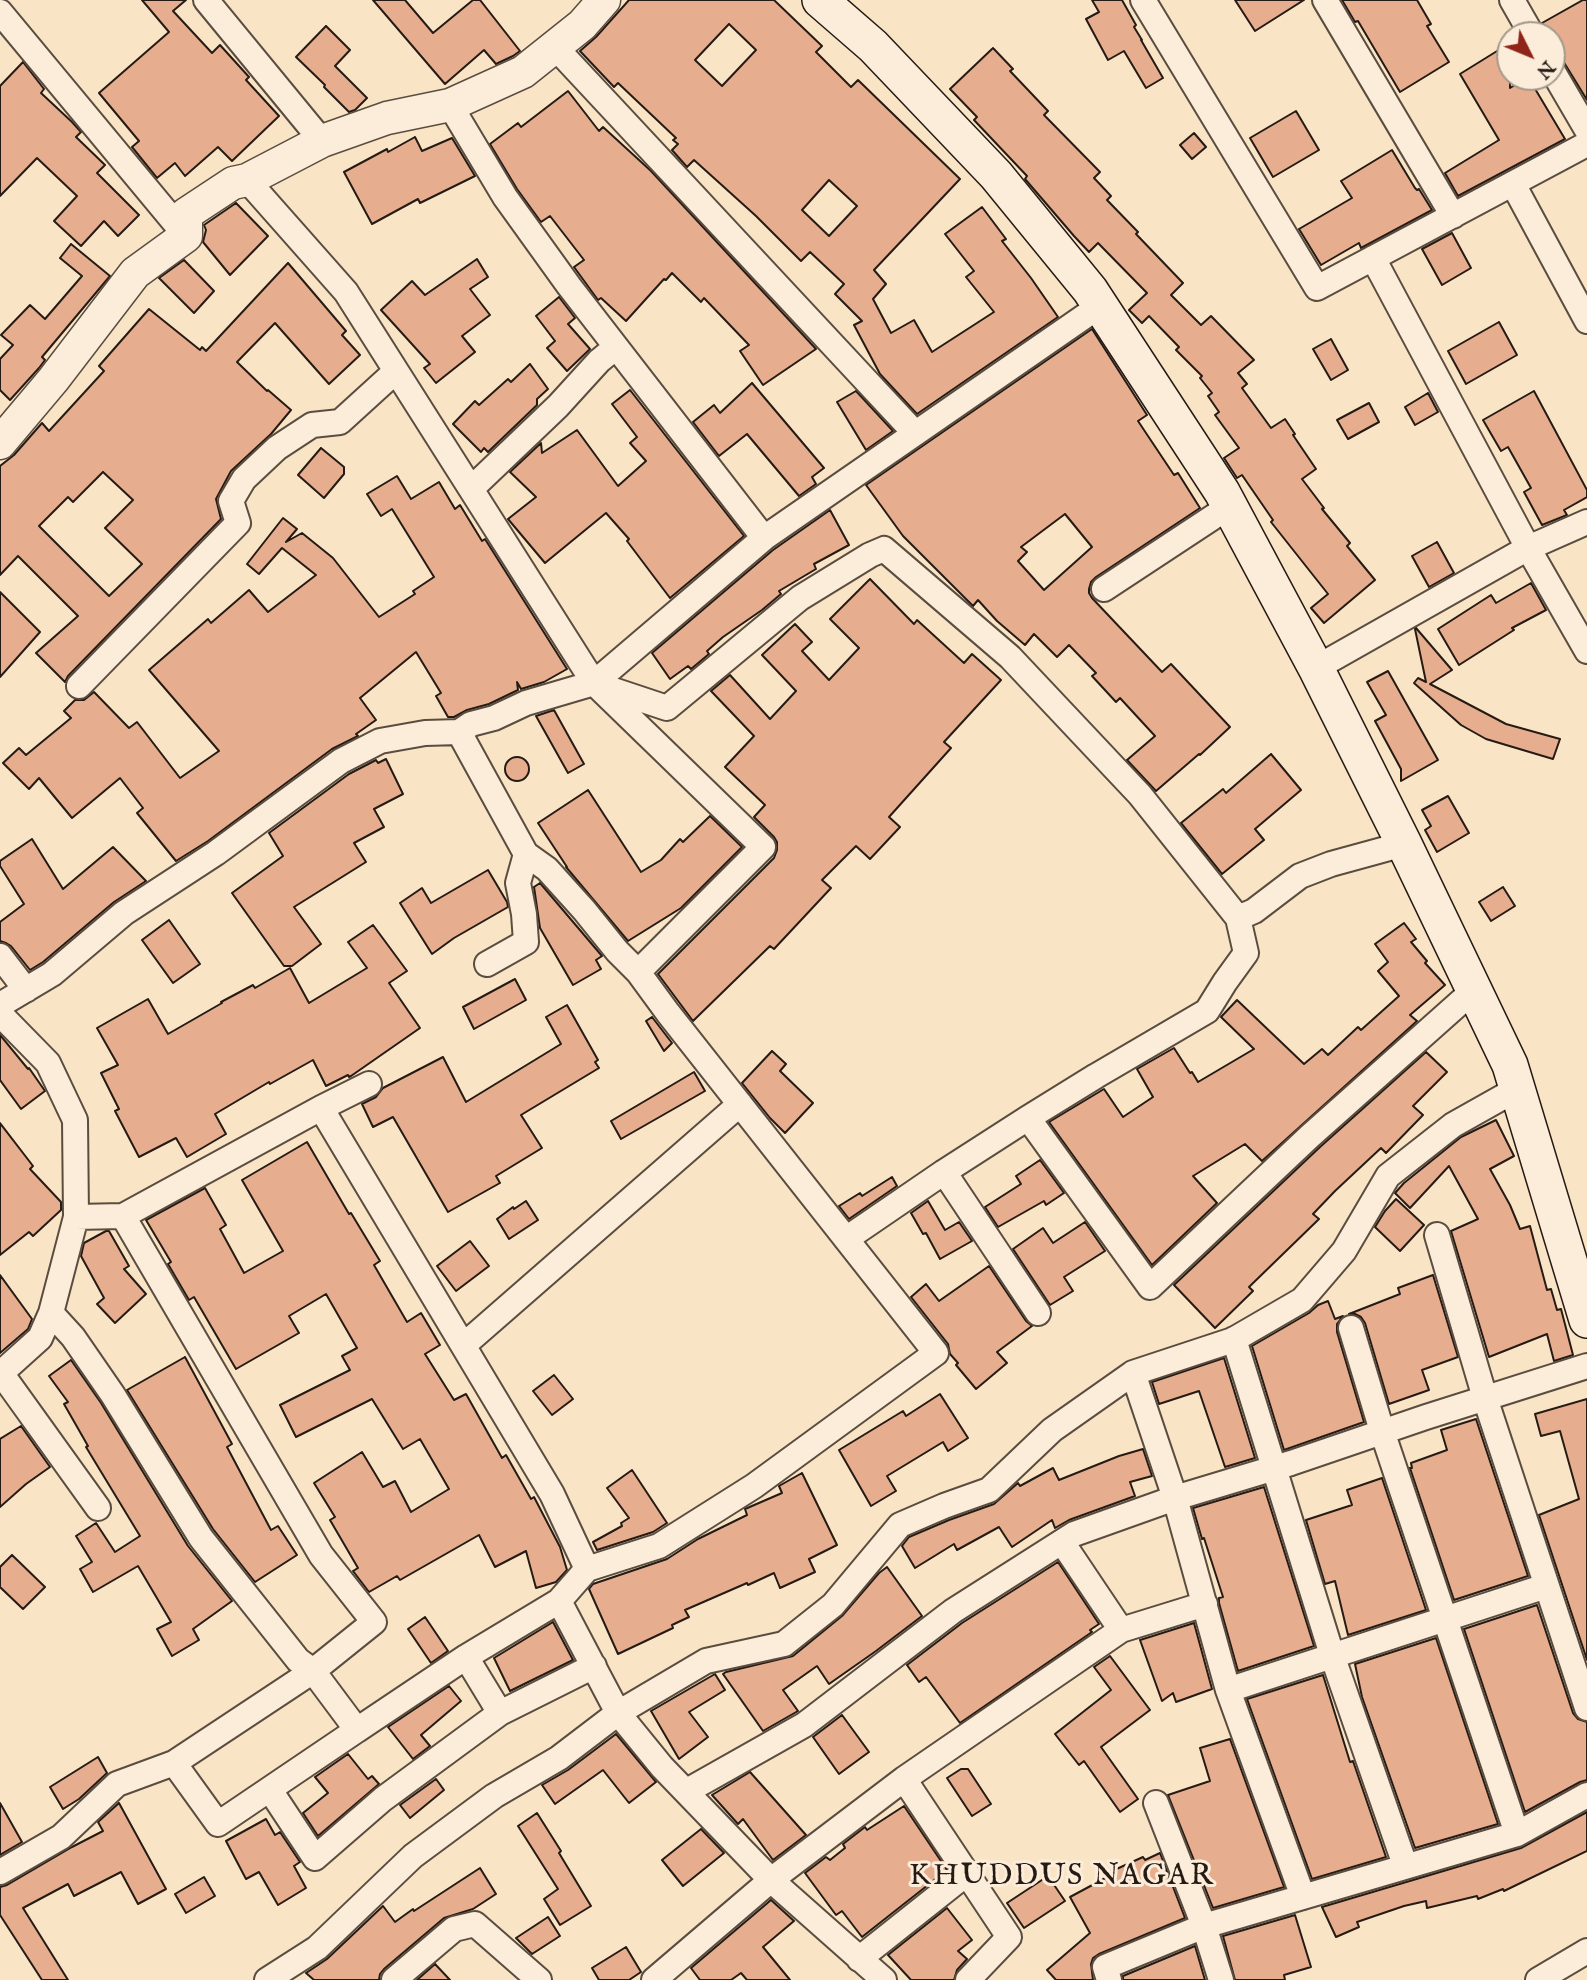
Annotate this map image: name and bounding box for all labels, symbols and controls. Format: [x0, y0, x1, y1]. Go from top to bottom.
north arrow [1496, 21, 1566, 91]
text: N [1531, 55, 1559, 83]
district label: KHUDDUS NAGAR [911, 1860, 1213, 1896]

